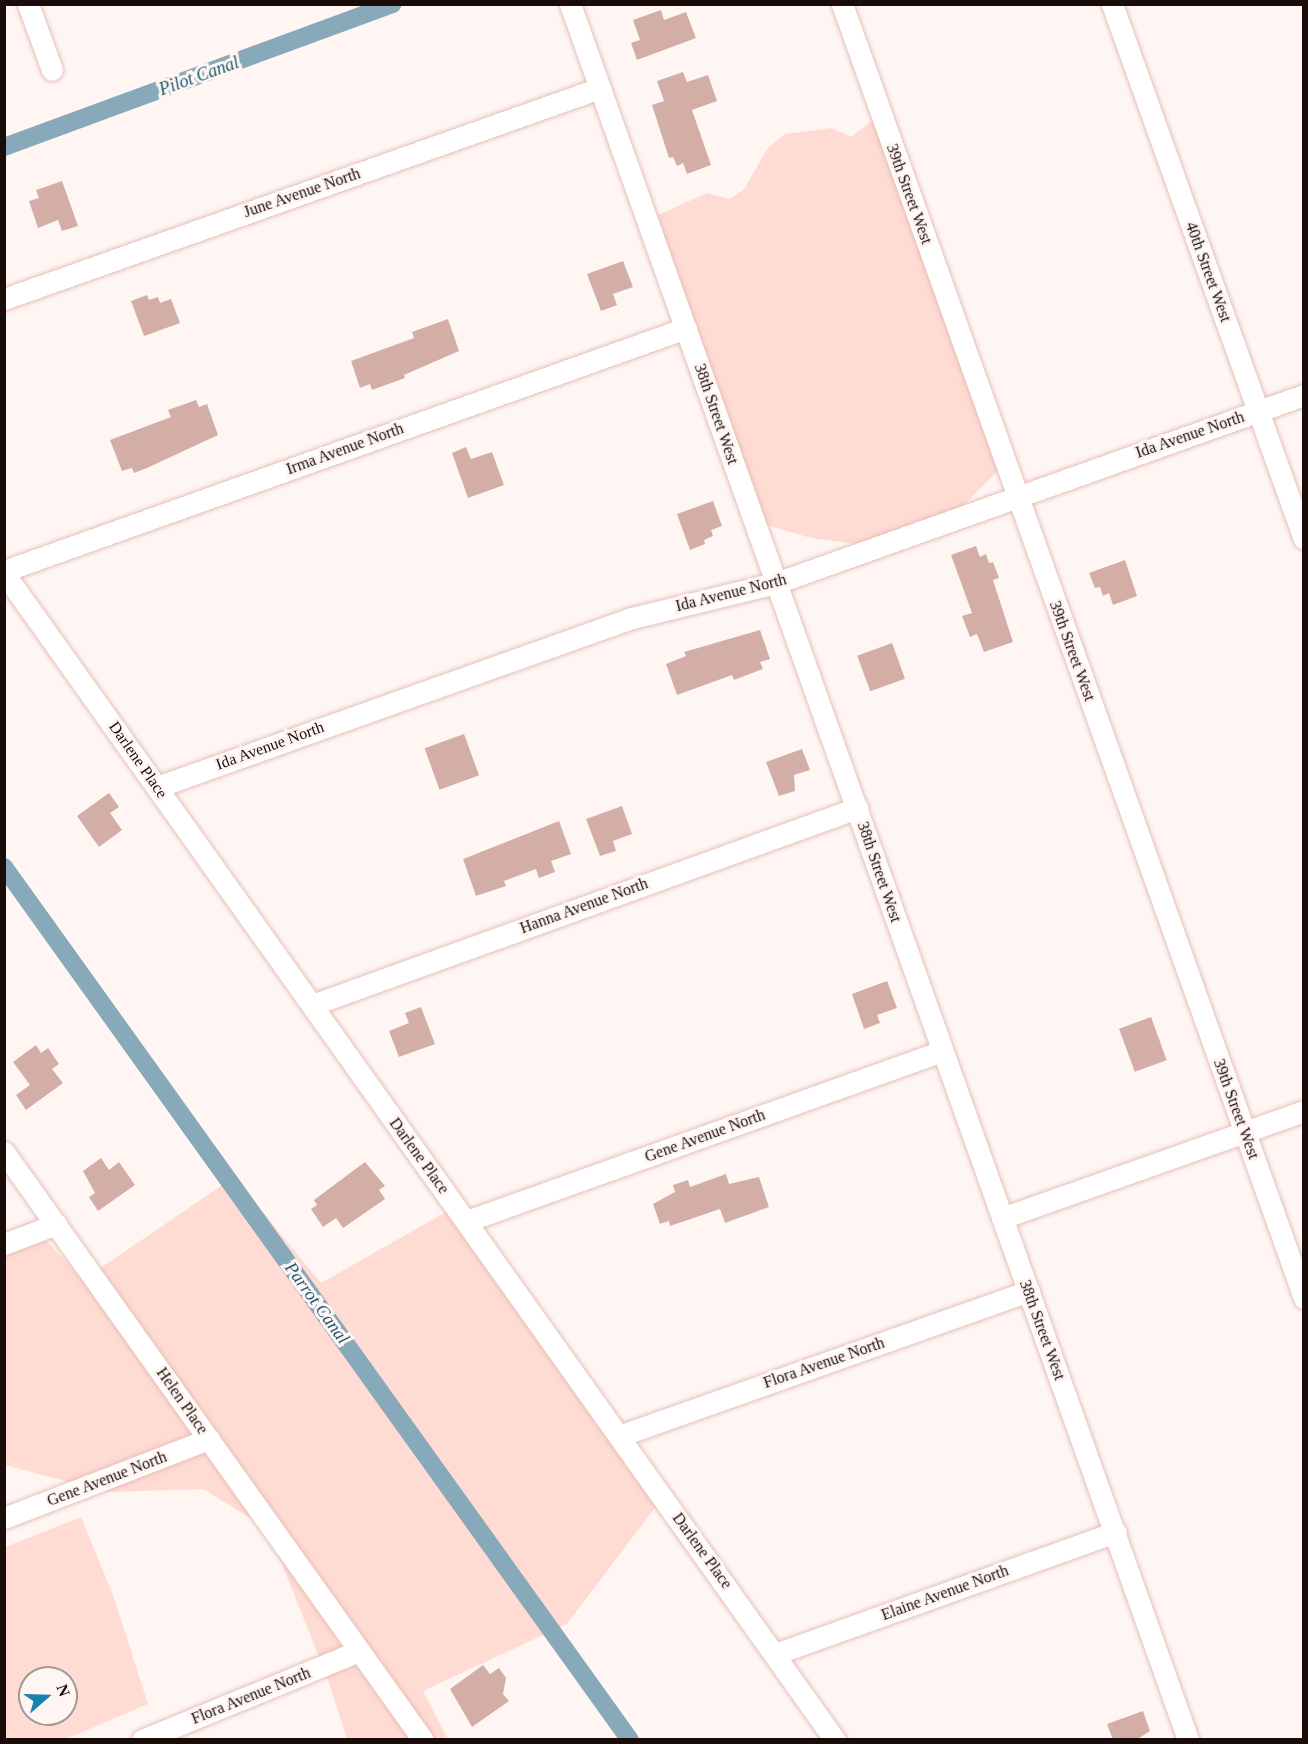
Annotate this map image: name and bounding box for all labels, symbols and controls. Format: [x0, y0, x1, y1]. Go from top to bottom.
water label: Pilot Canal [156, 52, 242, 100]
street label: 39th Street West [882, 141, 936, 247]
street label: June Avenue North [241, 164, 363, 222]
street label: 40th Street West [1181, 219, 1235, 325]
street label: 38th Street West [690, 361, 742, 467]
street label: Ida Avenue North [1133, 407, 1247, 463]
street label: Irma Avenue North [283, 419, 407, 479]
street label: Ida Avenue North [673, 570, 789, 616]
street label: 39th Street West [1045, 598, 1099, 704]
street label: Ida Avenue North [213, 717, 327, 775]
street label: Darlene Place [105, 718, 171, 802]
street label: 38th Street West [853, 819, 905, 925]
street label: Hanna Avenue North [517, 874, 651, 938]
street label: 39th Street West [1209, 1056, 1263, 1162]
street label: Gene Avenue North [642, 1105, 768, 1167]
street label: Darlene Place [385, 1114, 453, 1198]
water label: Parrot Canal [280, 1258, 354, 1348]
street label: 38th Street West [1015, 1277, 1069, 1383]
street label: Flora Avenue North [761, 1333, 887, 1393]
street label: Helen Place [152, 1364, 212, 1438]
street label: Gene Avenue North [44, 1447, 170, 1511]
street label: Darlene Place [668, 1509, 736, 1593]
street label: Elaine Avenue North [878, 1561, 1012, 1625]
street label: Flora Avenue North [188, 1663, 314, 1729]
north arrow [18, 1666, 78, 1726]
text: N [54, 1682, 73, 1699]

